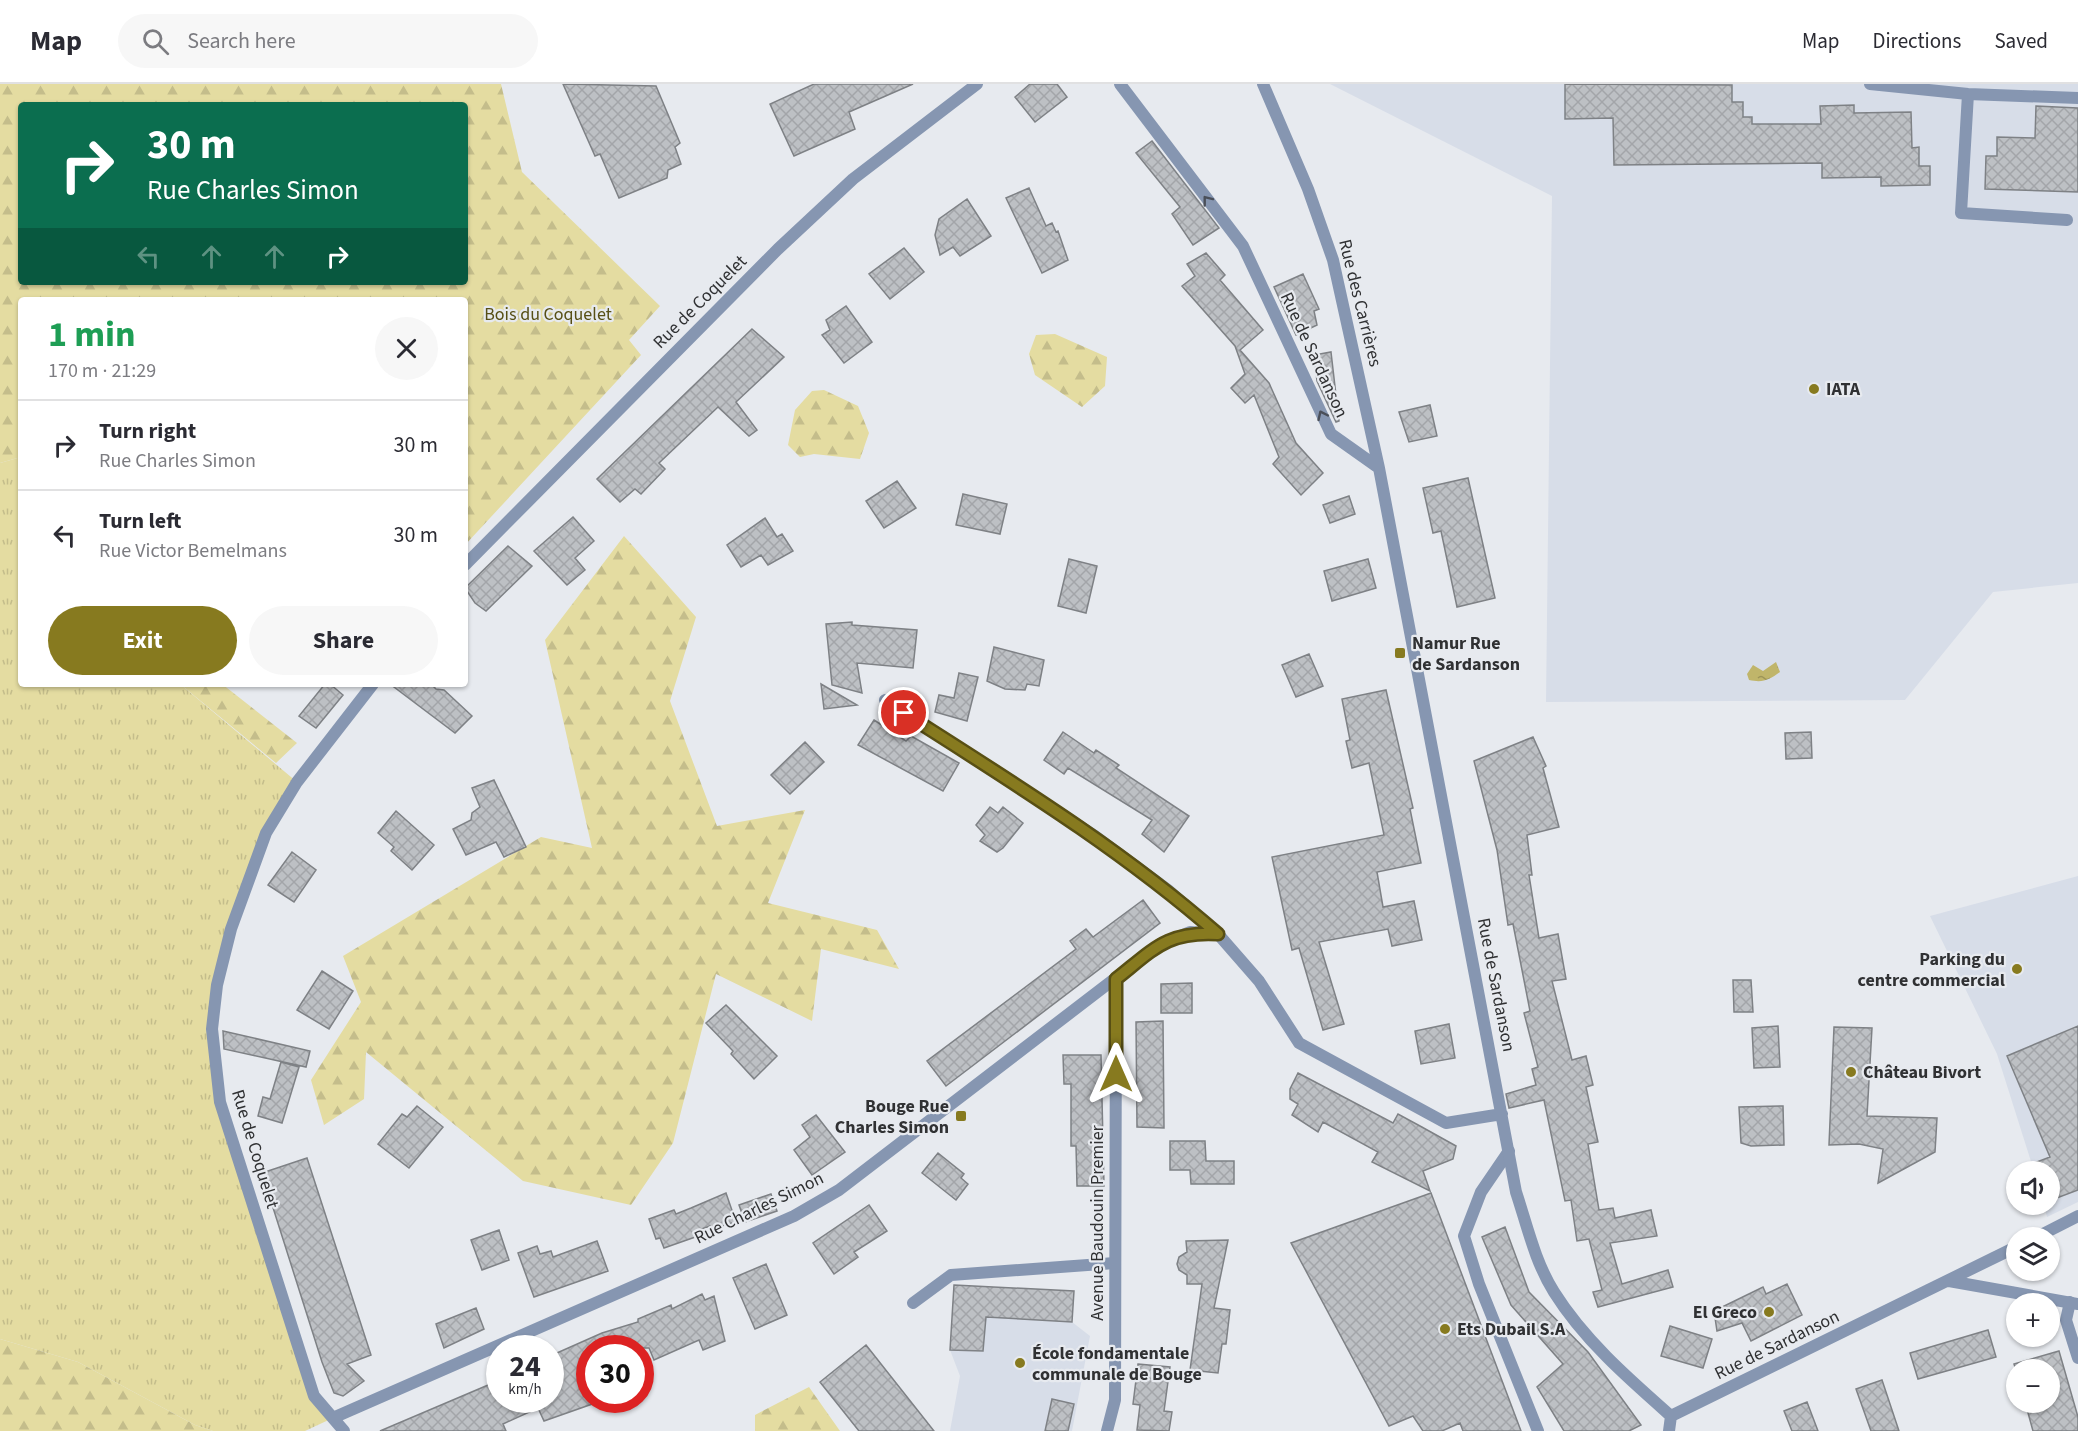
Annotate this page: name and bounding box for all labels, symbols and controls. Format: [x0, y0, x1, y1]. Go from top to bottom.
search box [118, 14, 538, 68]
text: Map [30, 21, 82, 61]
icon: search [139, 25, 172, 58]
text: Search here [187, 25, 296, 57]
text: Map [1802, 26, 1840, 56]
text: Directions [1873, 26, 1961, 56]
text: Saved [1994, 26, 2048, 56]
text: 30 m [147, 115, 236, 175]
icon: right [48, 126, 126, 204]
text: Rue Charles Simon [147, 171, 359, 210]
one-way arrow [1204, 196, 1215, 207]
street label: Rue des Carrières [1332, 237, 1388, 369]
icon: left [132, 240, 165, 273]
icon: ahead [195, 240, 228, 273]
icon: ahead [258, 240, 291, 273]
icon: right [321, 240, 354, 273]
street label: Rue de Coquelet [648, 250, 752, 354]
street label: Rue de Sardanson [1274, 288, 1354, 422]
park label: Bois du Coquelet [484, 302, 612, 327]
text: 1 min [48, 309, 136, 360]
button: close [375, 317, 438, 380]
text: 170 m · 21:29 [48, 357, 156, 385]
place label: IATA [1826, 377, 1861, 402]
marker: IATA [1807, 382, 1821, 396]
one-way arrow [1318, 410, 1330, 421]
text: Turn right [99, 415, 196, 447]
icon: right [48, 429, 81, 462]
text: 30 m [393, 429, 438, 461]
text: Rue Charles Simon [99, 447, 256, 475]
text: Turn left [99, 505, 181, 537]
icon: left [48, 519, 81, 552]
text: 30 m [393, 519, 438, 551]
text: Rue Victor Bemelmans [99, 537, 287, 565]
button: Exit [48, 606, 237, 675]
button: Share [249, 606, 438, 675]
place label: Namur Rue de Sardanson [1412, 631, 1520, 677]
marker: Namur Rue de Sardanson [1393, 646, 1407, 660]
pin [878, 687, 929, 738]
icon: arrive [887, 696, 920, 729]
street label: Rue de Sardanson [1471, 916, 1521, 1054]
place label: Parking du centre commercial [1858, 947, 2005, 993]
marker: Parking du centre commercial [2010, 962, 2024, 976]
position arrow [1084, 1042, 1148, 1106]
place label: Château Bivort [1863, 1060, 1981, 1085]
marker: Château Bivort [1844, 1065, 1858, 1079]
street label: Rue de Coquelet [225, 1086, 285, 1212]
place label: Bouge Rue Charles Simon [835, 1094, 949, 1140]
marker: Bouge Rue Charles Simon [954, 1109, 968, 1123]
street label: Avenue Baudouin Premier [1085, 1124, 1110, 1321]
map controls [2006, 1161, 2060, 1413]
button: sound [2006, 1161, 2060, 1215]
street label: Rue Charles Simon [690, 1166, 828, 1250]
button: layers [2006, 1227, 2060, 1281]
button: + [2006, 1293, 2060, 1347]
place label: El Greco [1693, 1300, 1757, 1325]
street label: Rue de Sardanson [1710, 1304, 1844, 1386]
marker: El Greco [1762, 1305, 1776, 1319]
place label: Ets Dubail S.A [1457, 1317, 1566, 1342]
marker: Ets Dubail S.A [1438, 1322, 1452, 1336]
speed limit sign: 30 [576, 1335, 654, 1413]
place label: École fondamentale communale de Bouge [1032, 1341, 1202, 1387]
text: 24 [509, 1345, 541, 1388]
marker: École fondamentale communale de Bouge [1013, 1356, 1027, 1370]
button: − [2006, 1359, 2060, 1413]
text: km/h [508, 1379, 542, 1400]

